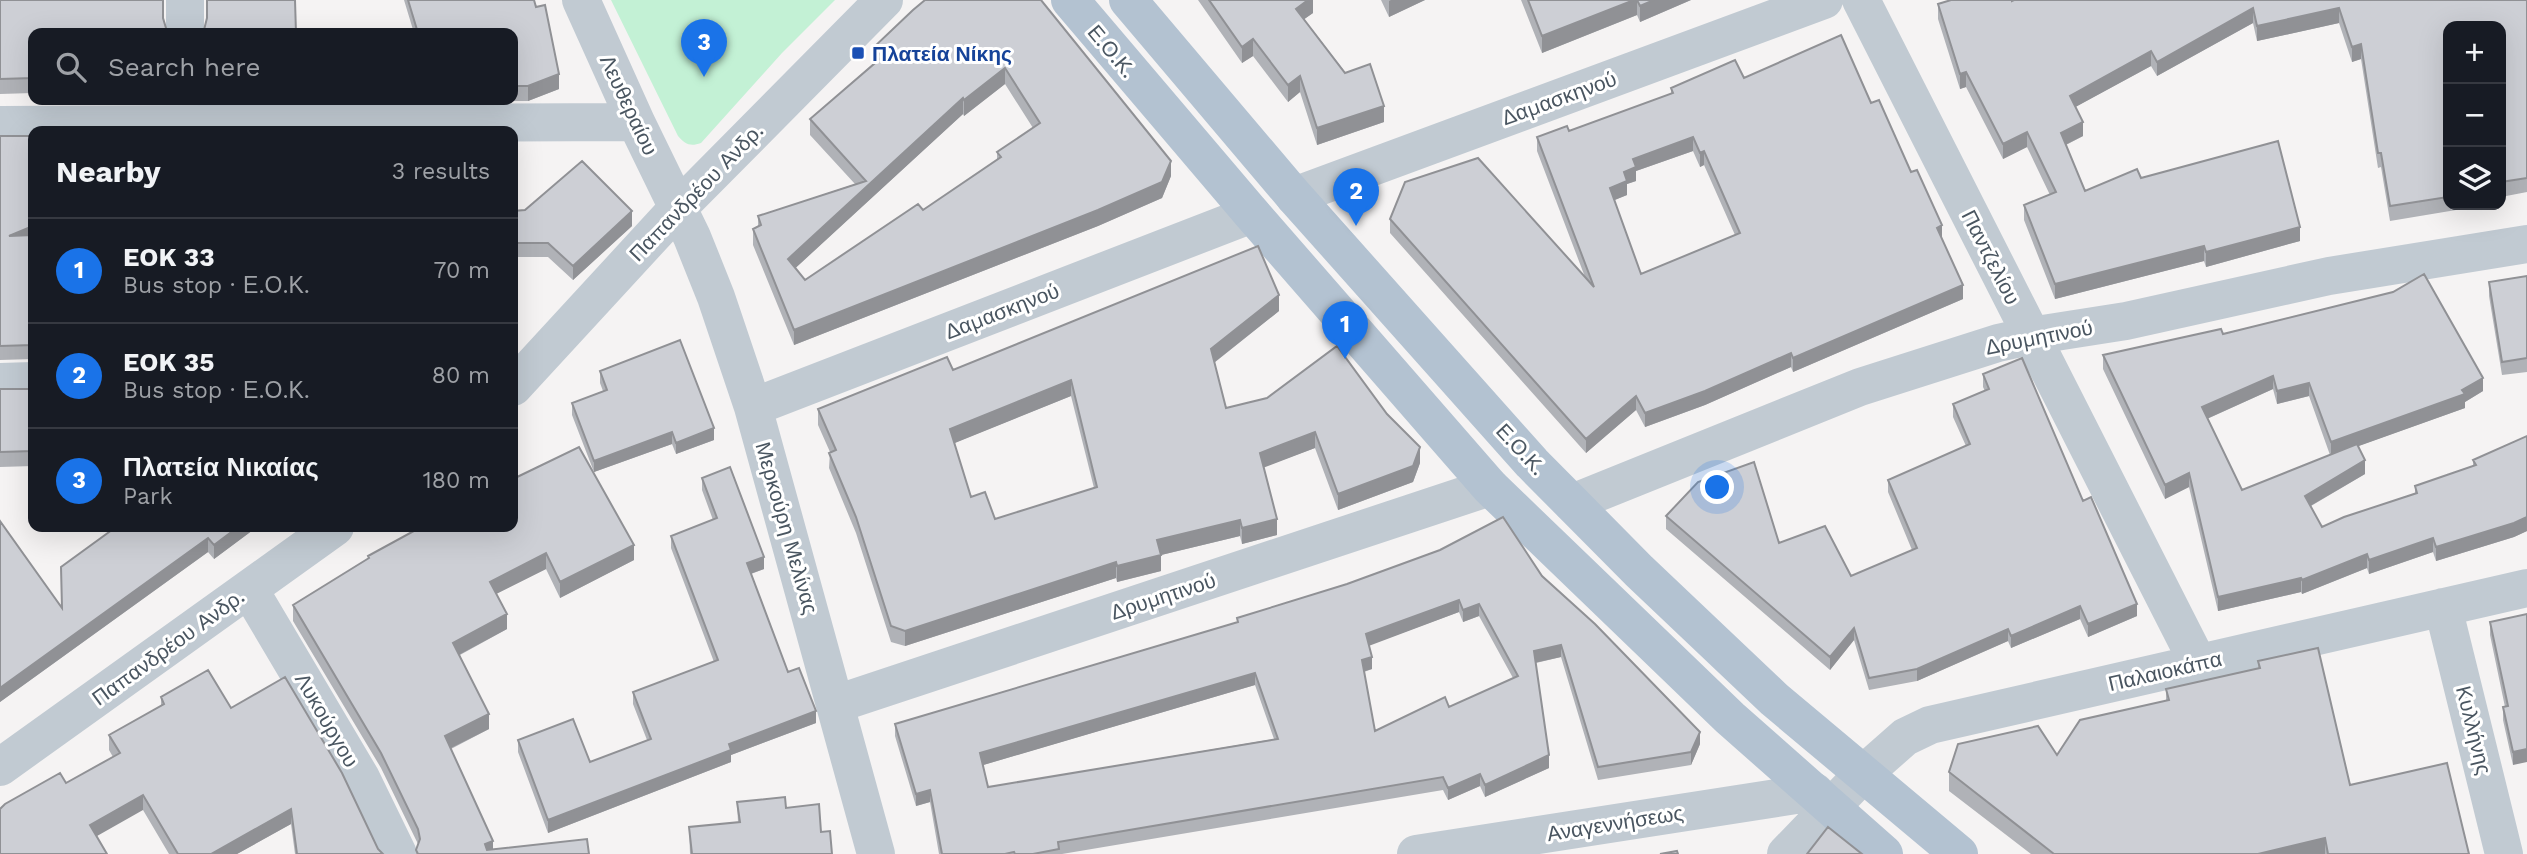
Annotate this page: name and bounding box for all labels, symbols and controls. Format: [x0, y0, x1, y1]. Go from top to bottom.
pin: 3 [681, 19, 727, 77]
street label: Ε.Ο.Κ. [1083, 20, 1141, 82]
map controls [2443, 21, 2506, 210]
button: + [2443, 21, 2506, 84]
search box [28, 28, 518, 105]
place label: Πλατεία Νίκης [872, 41, 1012, 66]
marker: Πλατεία Νίκης [850, 45, 866, 61]
icon: search [52, 48, 90, 86]
street label: Λευθεραίου [595, 51, 663, 159]
text: Search here [108, 52, 260, 82]
street label: Δαμασκηνού [1498, 66, 1620, 130]
button: − [2443, 84, 2506, 147]
street label: Παπανδρέου Ανδρ. [624, 118, 768, 266]
button: layers [2443, 147, 2506, 210]
text: Nearby [56, 154, 161, 189]
text: 3 results [392, 158, 490, 185]
pin: 2 [1333, 168, 1379, 226]
street label: Παντζελίου [1957, 206, 2025, 308]
text: EOK 33 [123, 242, 215, 272]
text: 1 [74, 257, 84, 284]
text: 70 m [433, 257, 490, 284]
text: Bus stop · Ε.Ο.Κ. [123, 272, 310, 299]
street label: Δαμασκηνού [941, 278, 1063, 344]
pin: 1 [1322, 301, 1368, 359]
street label: Δρυμητινού [1983, 314, 2095, 360]
text: EOK 35 [123, 347, 214, 377]
text: 2 [72, 362, 86, 389]
text: 80 m [432, 362, 490, 389]
text: Bus stop · Ε.Ο.Κ. [123, 377, 310, 404]
street label: Ε.Ο.Κ. [1491, 418, 1551, 480]
street label: Μερκούρη Μελίνας [750, 439, 824, 617]
text: Πλατεία Νικαίας [123, 452, 319, 482]
text: 3 [72, 467, 86, 494]
text: 180 m [423, 467, 490, 494]
your location [1700, 470, 1734, 504]
text: Park [123, 483, 172, 510]
street label: Δρυμητινού [1107, 567, 1219, 625]
street label: Παπανδρέου Ανδρ. [87, 583, 249, 711]
street label: Παλαιοκάπα [2106, 646, 2224, 696]
street label: Λυκούργου [290, 668, 364, 772]
street label: Κυλλήνης [2451, 683, 2497, 777]
street label: Αναγεννήσεως [1545, 800, 1685, 846]

